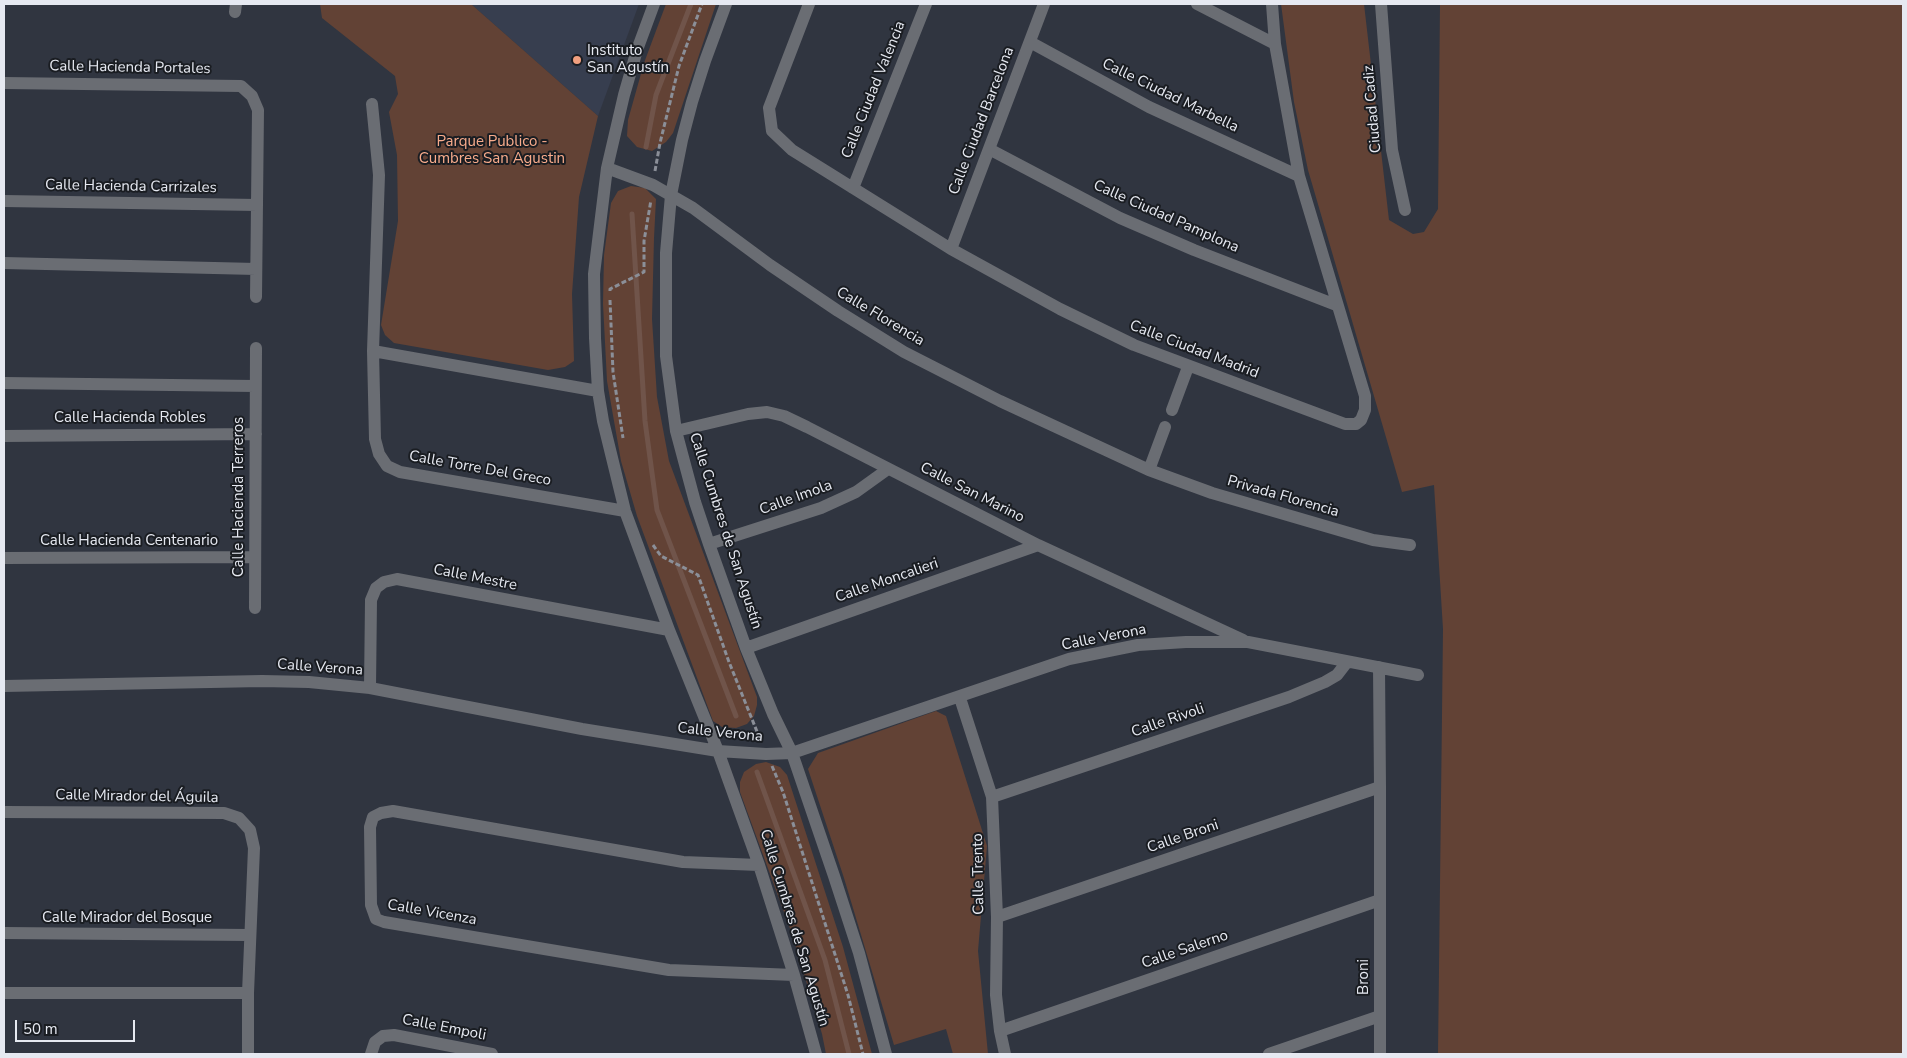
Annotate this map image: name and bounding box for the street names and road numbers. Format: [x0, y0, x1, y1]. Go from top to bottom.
street label: Calle Ciudad Valencia [838, 19, 910, 161]
street label: Calle Ciudad Barcelona [945, 44, 1019, 198]
street label: Calle Ciudad Marbella [1099, 55, 1241, 137]
street label: Calle Hacienda Portales [49, 58, 211, 78]
street label: Ciudad Cadiz [1360, 64, 1386, 154]
street label: Calle Hacienda Carrizales [45, 177, 217, 197]
street label: Calle Ciudad Pamplona [1090, 177, 1242, 257]
street label: Calle Florencia [833, 284, 927, 350]
street label: Calle Ciudad Madrid [1127, 317, 1261, 383]
street label: Calle Hacienda Robles [54, 409, 206, 427]
street label: Calle Hacienda Terreros [230, 417, 248, 577]
street label: Calle Cumbres de San Agustín [685, 431, 765, 631]
street label: Calle Torre Del Greco [408, 448, 552, 490]
street label: Calle San Marino [917, 459, 1027, 527]
street label: Privada Florencia [1225, 472, 1341, 522]
street label: Calle Imola [757, 477, 835, 519]
street label: Calle Hacienda Centenario [40, 532, 218, 550]
street label: Calle Moncalieri [833, 555, 941, 607]
street label: Calle Mestre [432, 561, 518, 595]
street label: Calle Verona [1060, 621, 1148, 655]
street label: Calle Verona [276, 656, 364, 680]
street label: Calle Rivoli [1129, 700, 1207, 742]
street label: Calle Verona [676, 720, 764, 746]
street label: Calle Mirador del Águila [55, 787, 219, 807]
street label: Calle Broni [1145, 816, 1221, 858]
street label: Calle Cumbres de San Agustín [755, 827, 833, 1029]
street label: Calle Trento [969, 833, 989, 915]
street label: Calle Vicenza [386, 896, 478, 930]
street label: Calle Mirador del Bosque [42, 909, 212, 927]
street label: Calle Salerno [1139, 927, 1231, 973]
street label: Broni [1355, 959, 1373, 995]
street label: Calle Empoli [401, 1011, 487, 1045]

